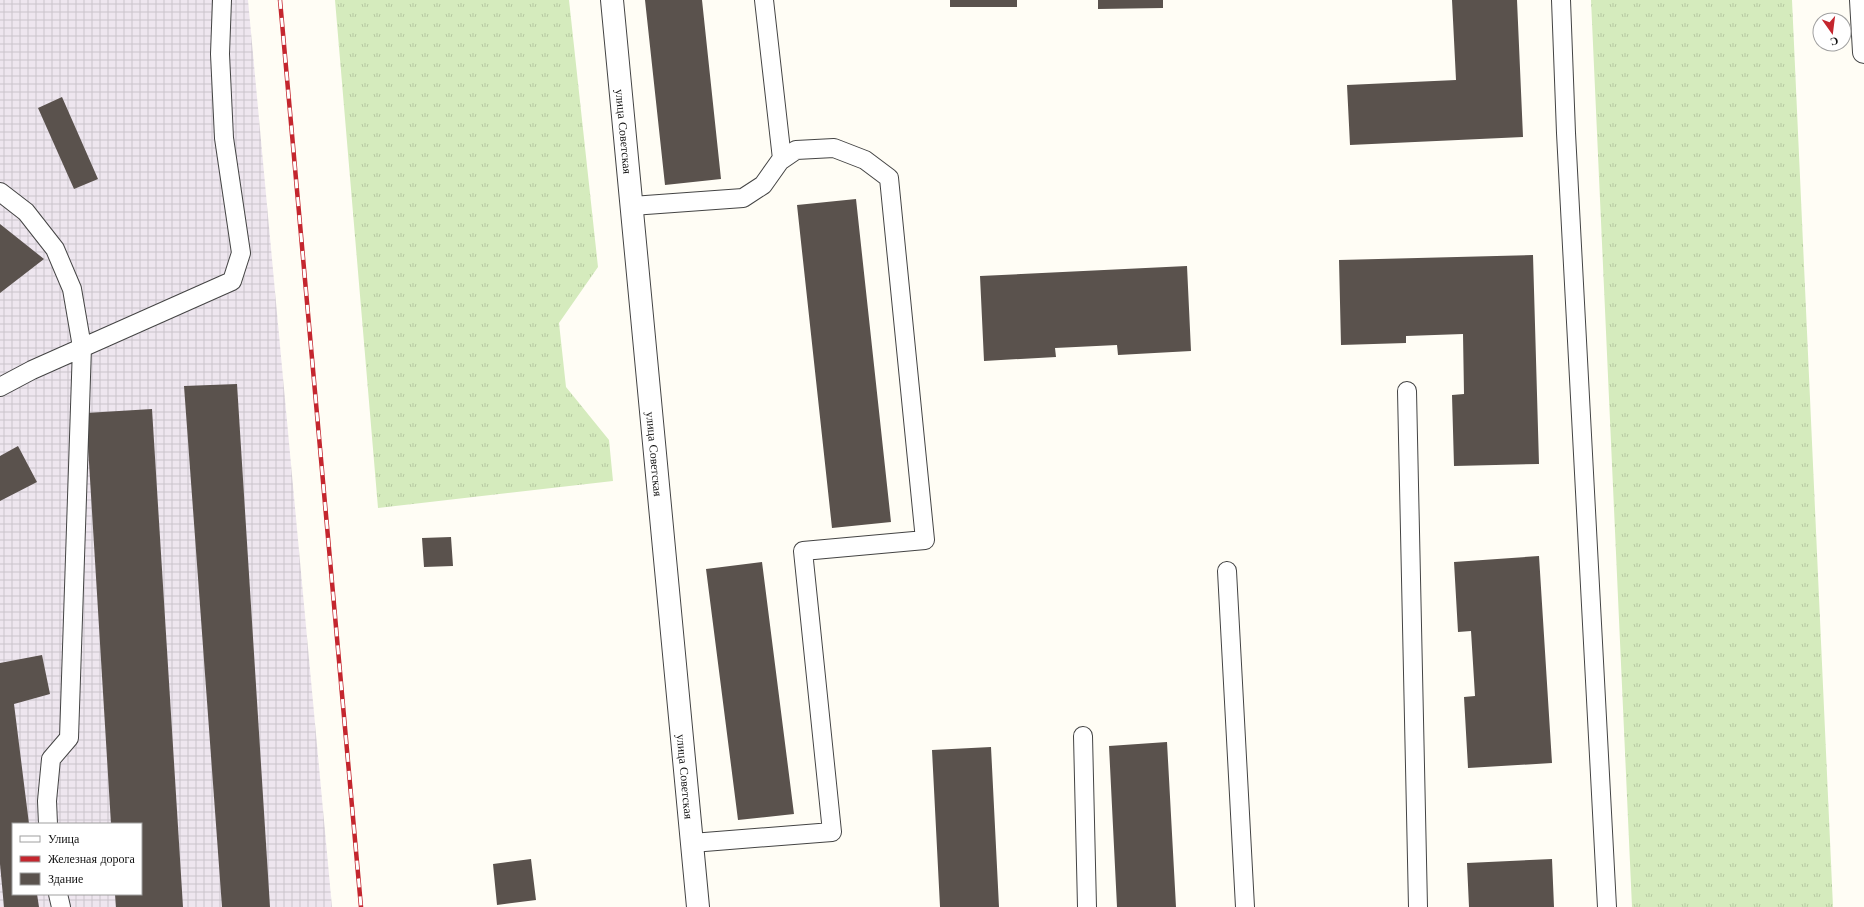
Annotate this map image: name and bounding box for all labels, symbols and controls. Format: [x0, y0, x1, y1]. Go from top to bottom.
north arrow [1812, 12, 1852, 52]
text: С [1829, 34, 1840, 49]
street label: улица Советская [613, 88, 636, 175]
street label: улица Советская [644, 411, 667, 498]
street label: улица Советская [674, 733, 697, 820]
legend [12, 823, 142, 895]
text: Улица [48, 831, 80, 846]
text: Железная дорога [48, 851, 135, 866]
text: Здание [48, 871, 83, 886]

